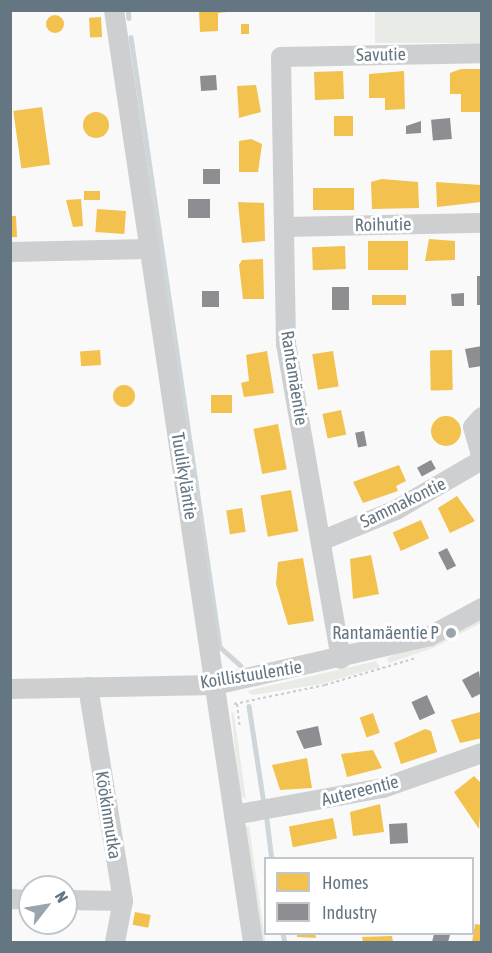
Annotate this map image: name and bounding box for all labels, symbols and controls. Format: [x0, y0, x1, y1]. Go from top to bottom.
street label: Savutie [356, 44, 406, 66]
street label: Roihutie [355, 214, 411, 236]
street label: Rantamäentie [276, 329, 312, 427]
street label: Tuulikyläntie [166, 431, 202, 521]
street label: Sammakontie [357, 473, 449, 533]
place label: Rantamäentie P [332, 622, 439, 644]
marker: Rantamäentie P [444, 626, 458, 640]
street label: Koillistuulentie [199, 656, 303, 694]
street label: Köökinmutka [90, 769, 126, 861]
street label: Autereentie [319, 771, 401, 811]
legend [264, 857, 474, 935]
text: Homes [322, 872, 368, 893]
north arrow [18, 875, 78, 935]
text: N [52, 888, 72, 905]
text: Industry [322, 902, 377, 923]

